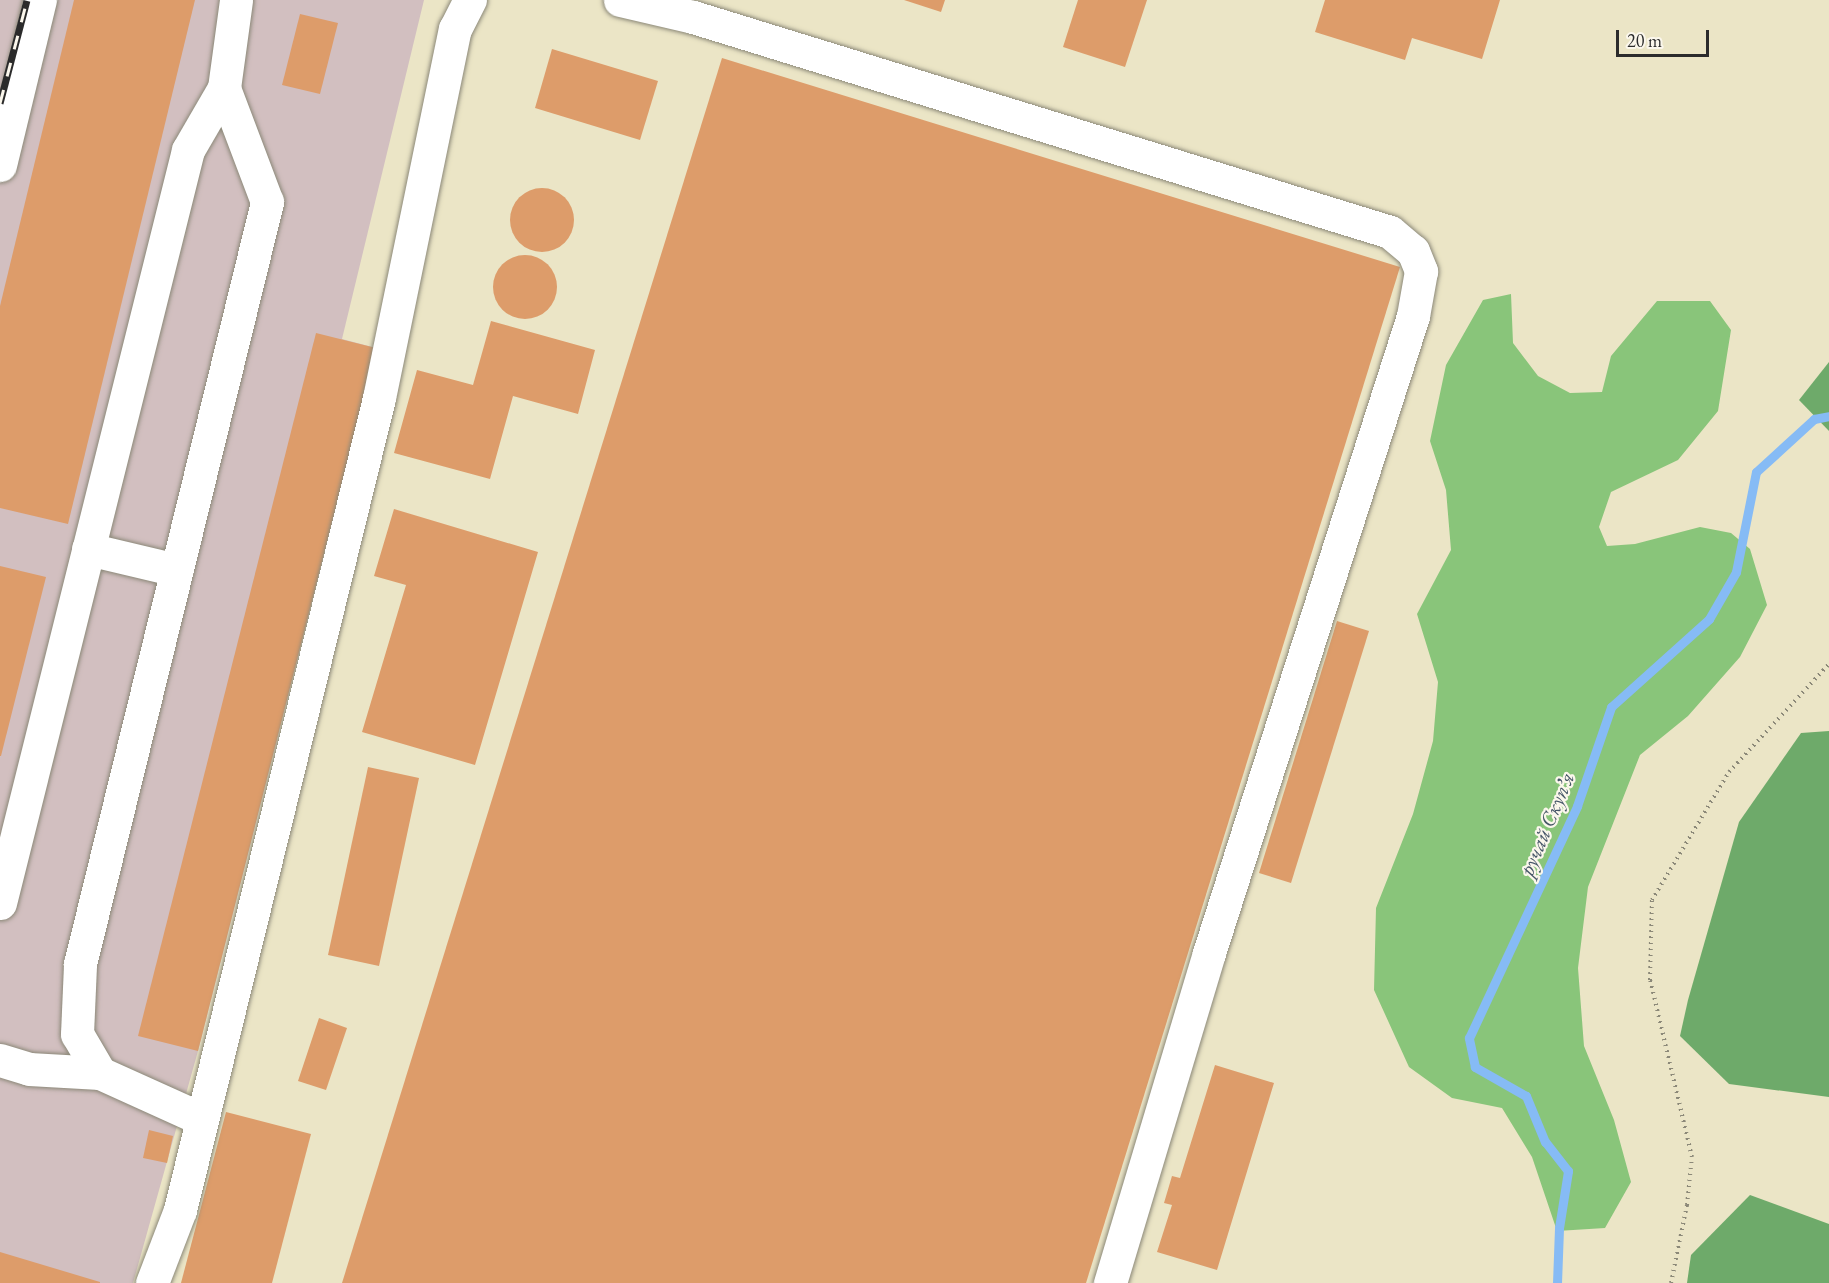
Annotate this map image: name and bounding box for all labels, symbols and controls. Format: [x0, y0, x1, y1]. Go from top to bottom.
scale bar [1619, 18, 1712, 56]
text: 20 m [1627, 29, 1662, 52]
water label: ручай Скупʼя [1514, 769, 1580, 879]

